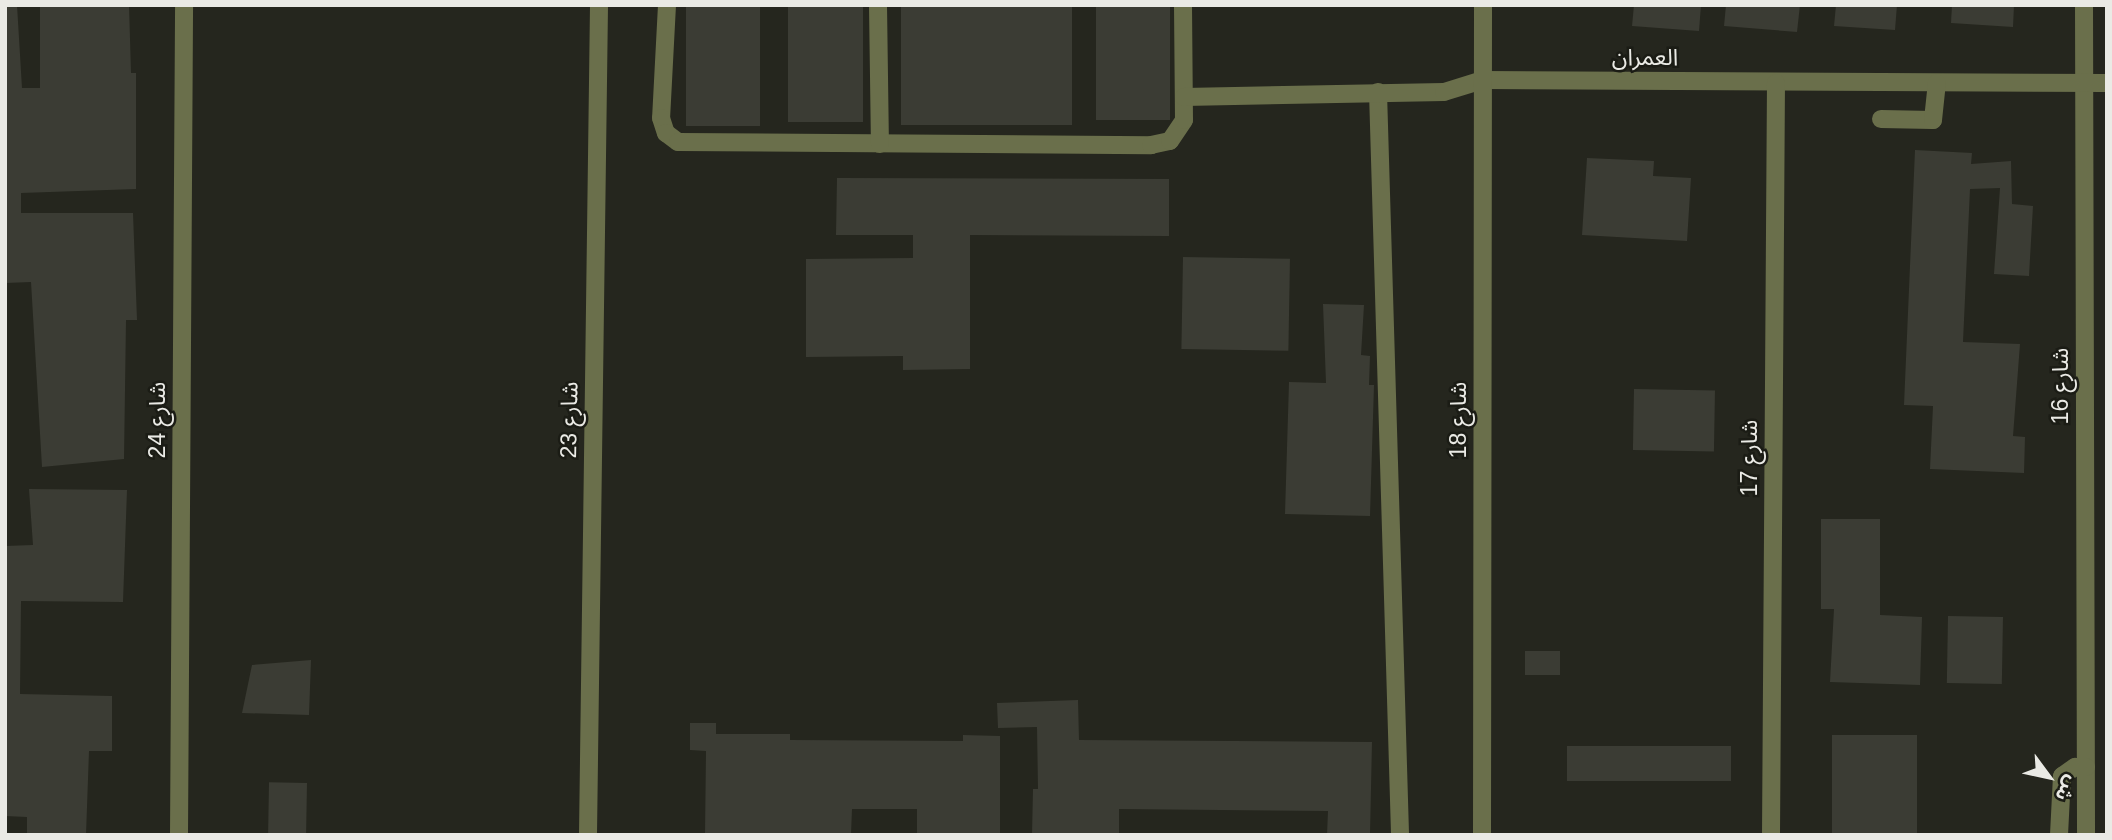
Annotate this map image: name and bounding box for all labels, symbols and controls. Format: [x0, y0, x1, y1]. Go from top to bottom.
street label: العمران [1612, 43, 1678, 71]
street label: شارع 16 [2046, 348, 2074, 424]
street label: شارع 23 [555, 381, 583, 459]
street label: شارع 24 [143, 382, 171, 458]
street label: شارع 18 [1444, 382, 1472, 458]
street label: شارع 17 [1735, 420, 1763, 496]
north arrow [2014, 742, 2084, 812]
text: ش [2051, 772, 2083, 805]

